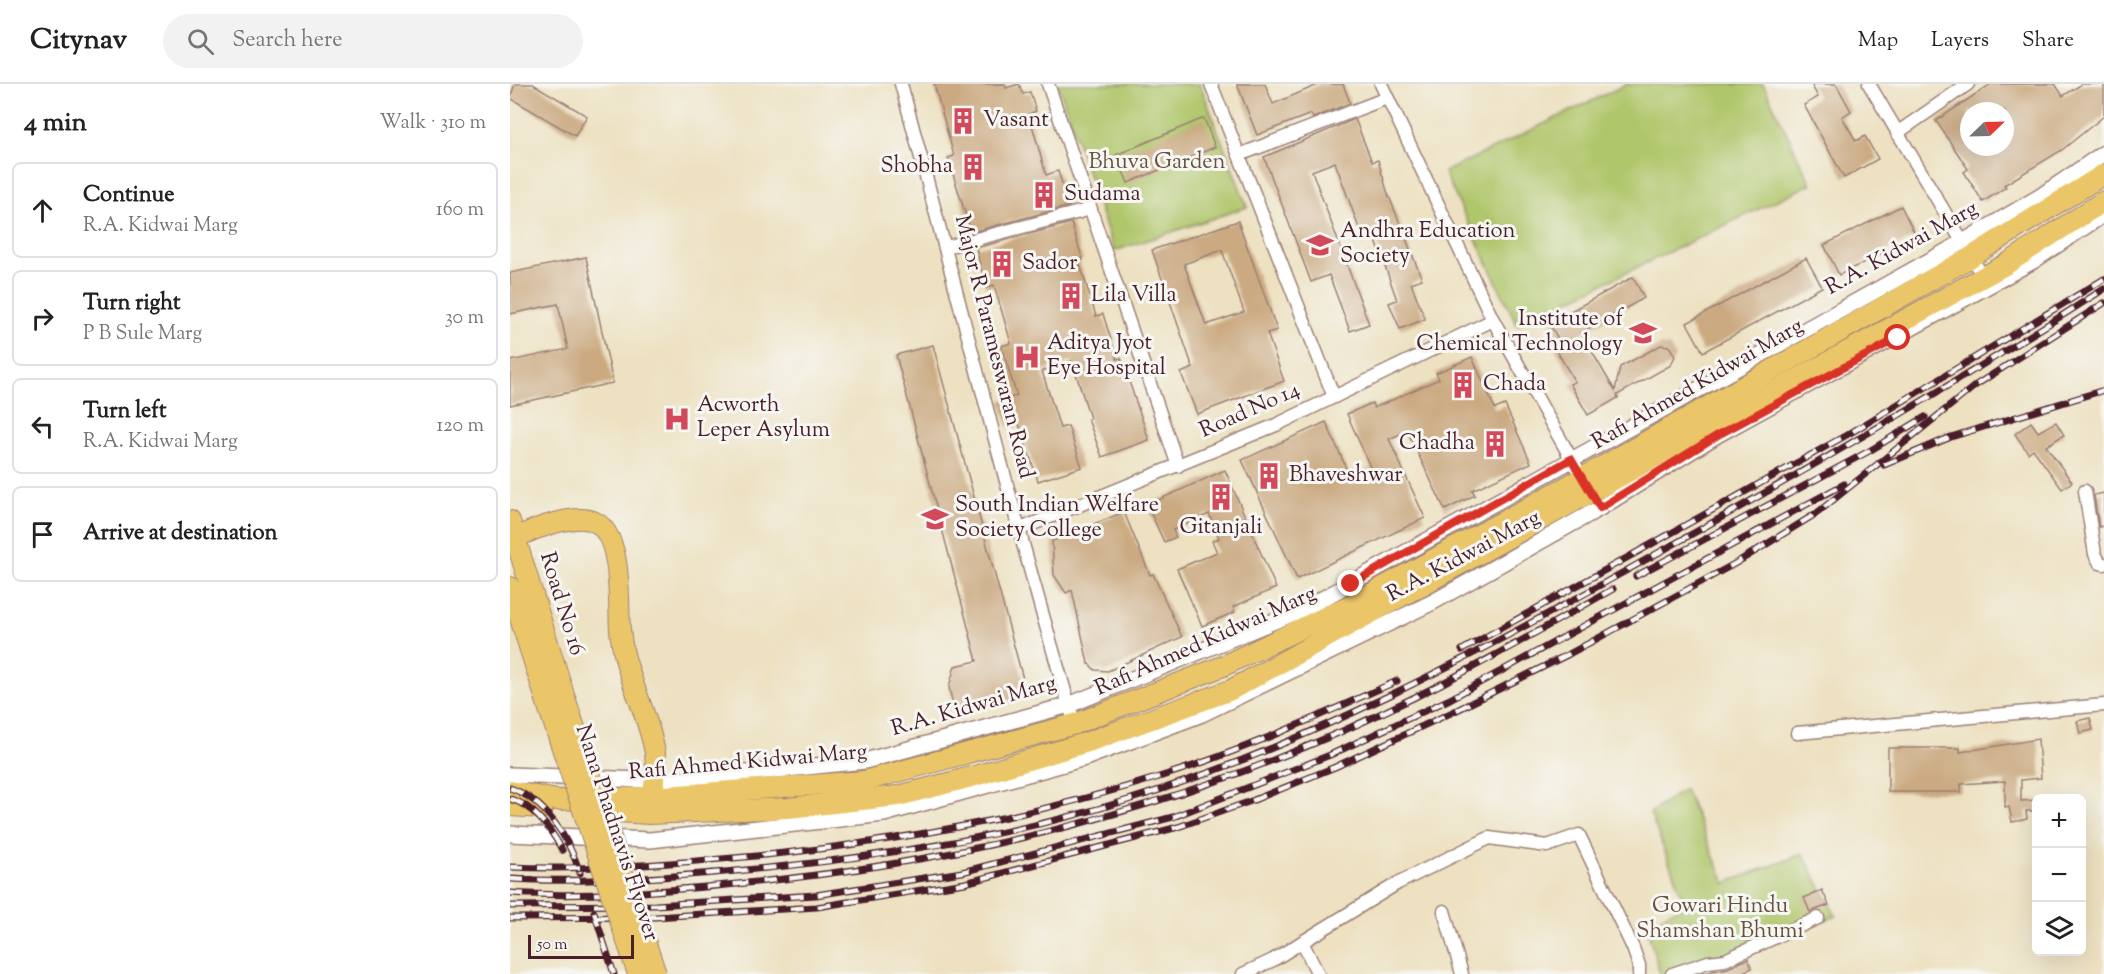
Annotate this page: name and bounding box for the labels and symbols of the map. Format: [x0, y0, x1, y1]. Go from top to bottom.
north arrow [1960, 102, 2014, 156]
place label: Vasant [983, 105, 1049, 137]
building icon: Vasant [948, 106, 978, 136]
park label: Bhuva Garden [1089, 147, 1226, 179]
place label: Shobha [880, 151, 953, 183]
building icon: Shobha [958, 152, 988, 182]
place label: Sudama [1064, 179, 1141, 211]
building icon: Sudama [1029, 180, 1059, 210]
street label: R.A. Kidwai Marg [1820, 194, 1984, 304]
street label: Major R Parameswaran Road [945, 212, 1041, 482]
place label: Andhra Education Society [1340, 216, 1516, 273]
school or university icon: Andhra Education Society [1305, 230, 1335, 260]
place label: Sador [1022, 248, 1077, 280]
building icon: Sador [987, 249, 1017, 279]
place label: Lila Villa [1091, 280, 1177, 312]
building icon: Lila Villa [1056, 281, 1086, 311]
place label: Institute of Chemical Technology [1416, 304, 1624, 361]
street label: Rafi Ahmed Kidwai Marg [1586, 311, 1810, 459]
school or university icon: Institute of Chemical Technology [1628, 318, 1658, 348]
route start [1884, 324, 1910, 350]
place label: Aditya Jyot Eye Hospital [1047, 328, 1166, 385]
hospital icon: Aditya Jyot Eye Hospital [1012, 342, 1042, 372]
place label: Chada [1483, 369, 1546, 401]
building icon: Chada [1448, 370, 1478, 400]
street label: Road No 14 [1195, 375, 1305, 447]
place label: Acworth Leper Asylum [697, 390, 830, 447]
hospital icon: Acworth Leper Asylum [662, 404, 692, 434]
place label: Chadha [1399, 428, 1475, 460]
building icon: Chadha [1480, 429, 1510, 459]
place label: Bhaveshwar [1289, 460, 1403, 492]
building icon: Bhaveshwar [1254, 461, 1284, 491]
building icon: Gitanjali [1206, 482, 1236, 512]
place label: South Indian Welfare Society College [955, 490, 1159, 547]
street label: R.A. Kidwai Marg [1381, 503, 1547, 611]
school or university icon: South Indian Welfare Society College [920, 504, 950, 534]
place label: Gitanjali [1179, 512, 1263, 544]
street label: Road No 16 [530, 548, 592, 660]
route end [1337, 570, 1363, 596]
street label: Rafi Ahmed Kidwai Marg [1090, 579, 1322, 705]
street label: R.A. Kidwai Marg [888, 668, 1061, 746]
street label: Nana Phadnavis Flyover [566, 720, 666, 946]
street label: Rafi Ahmed Kidwai Marg [627, 737, 869, 789]
park label: Gowari Hindu Shamshan Bhumi [1636, 891, 1804, 948]
scale bar [528, 932, 634, 960]

